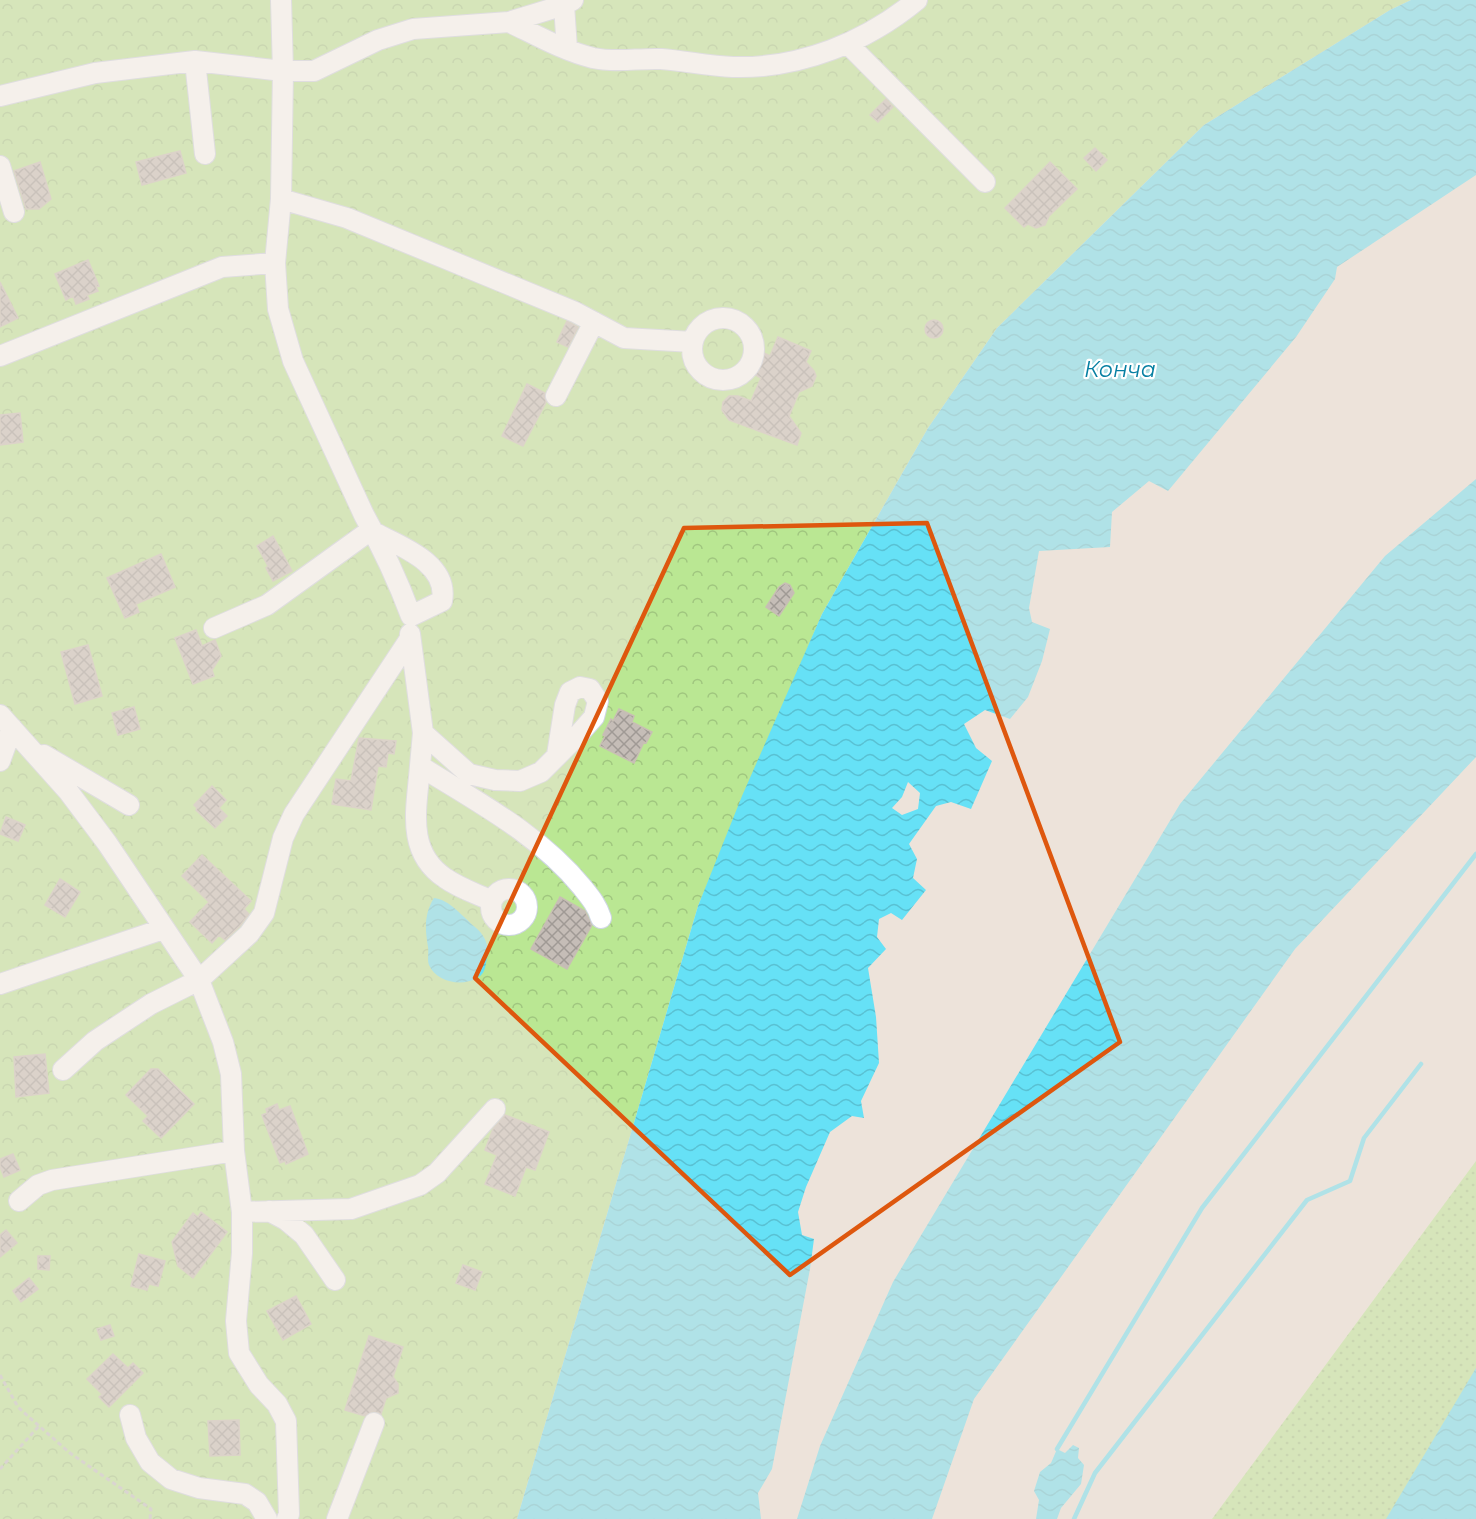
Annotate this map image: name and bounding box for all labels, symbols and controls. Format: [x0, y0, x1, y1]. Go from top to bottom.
water label: Конча [1084, 356, 1156, 383]

